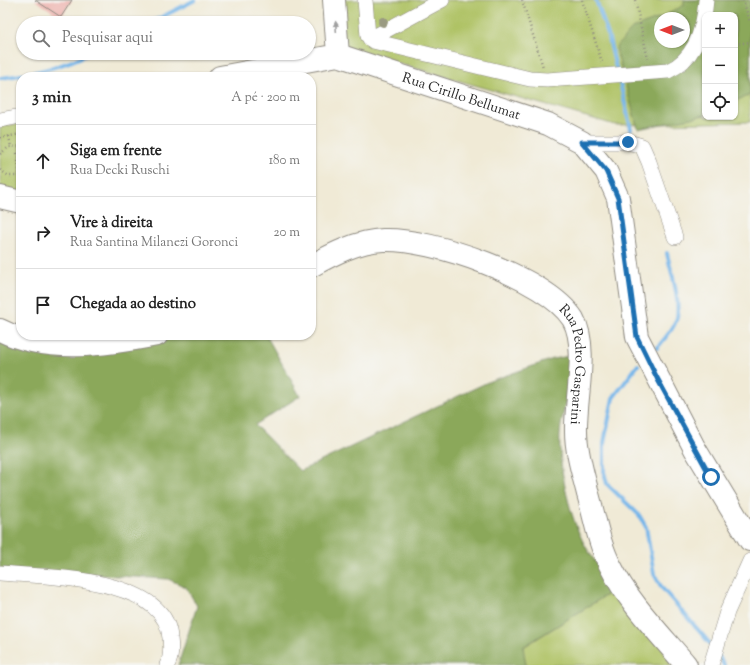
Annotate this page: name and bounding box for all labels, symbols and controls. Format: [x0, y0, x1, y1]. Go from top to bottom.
north arrow [654, 12, 690, 48]
map controls [702, 12, 738, 120]
button: + [702, 12, 738, 48]
search box [16, 16, 316, 60]
one-way arrow [332, 21, 339, 33]
icon: search [30, 27, 52, 49]
text: Pesquisar aqui [62, 28, 153, 49]
button: − [702, 48, 738, 84]
street label: Rua Cirillo Bellumat [399, 69, 523, 126]
button: locate [702, 84, 738, 120]
text: 3 min [32, 86, 71, 110]
text: A pé · 200 m [231, 89, 300, 107]
route end [619, 133, 637, 151]
text: Siga em frente [70, 141, 162, 162]
icon: ahead [32, 150, 54, 172]
text: 180 m [269, 152, 300, 170]
text: Rua Decki Ruschi [70, 162, 170, 180]
text: Vire à direita [70, 213, 153, 234]
icon: right [32, 222, 54, 244]
text: 20 m [274, 224, 300, 242]
text: Rua Santina Milanezi Goronci [70, 234, 238, 252]
icon: arrive [32, 294, 54, 316]
text: Chegada ao destino [70, 294, 196, 315]
street label: Rua Pedro Gasparini [553, 301, 589, 425]
route start [702, 468, 720, 486]

